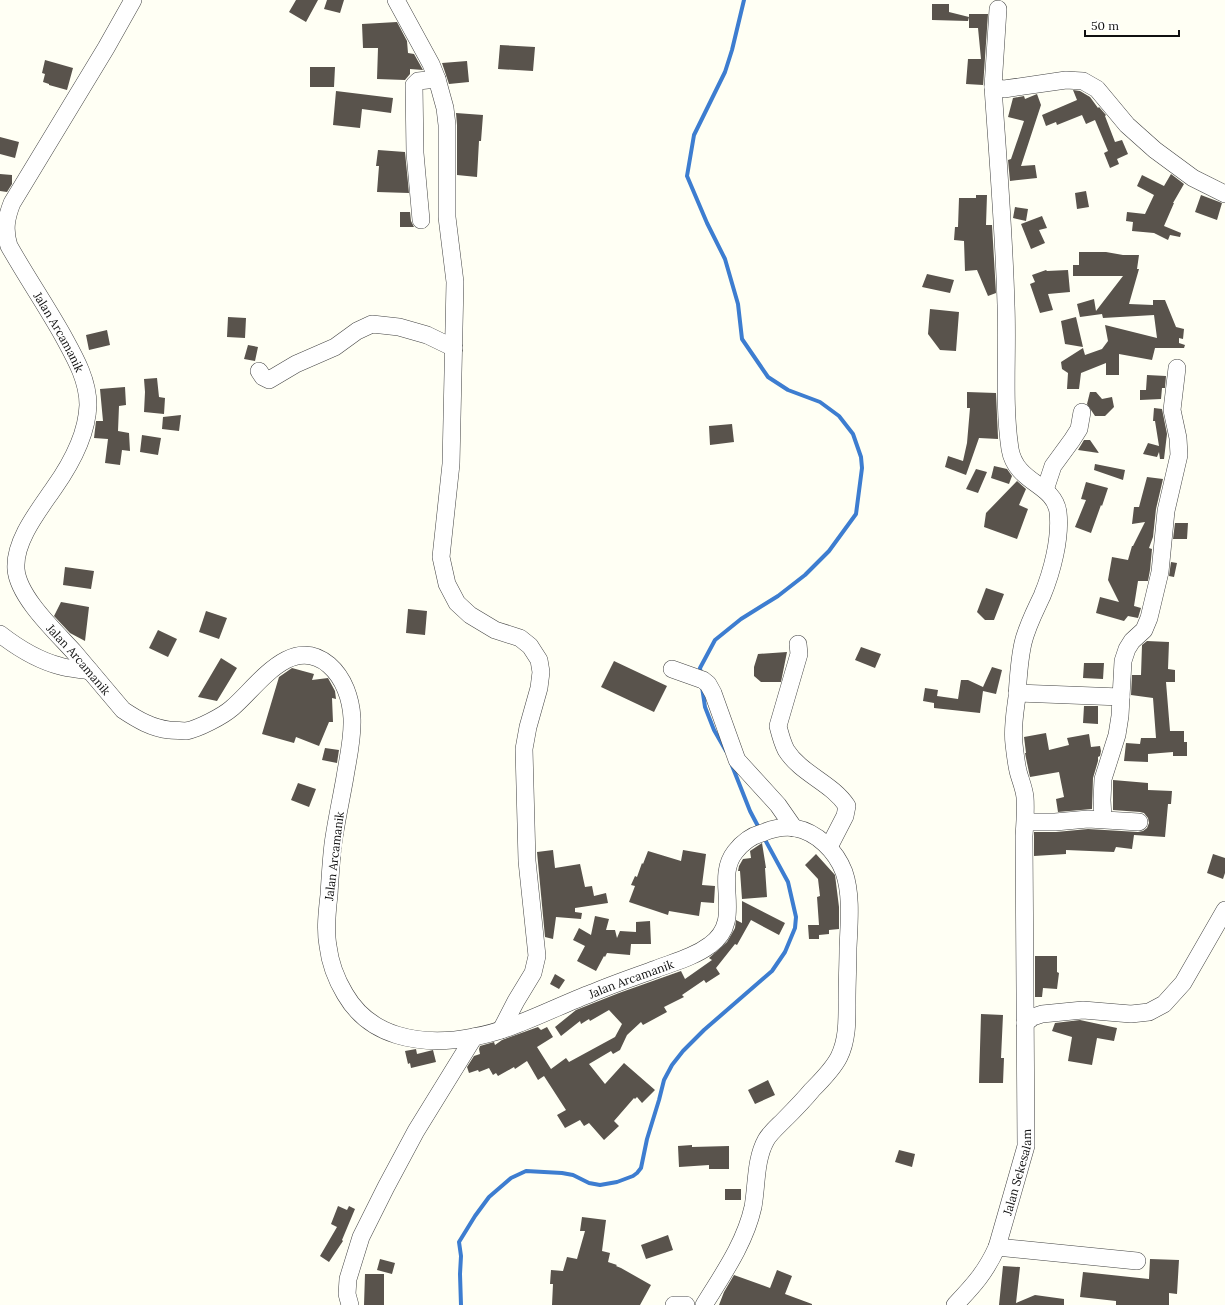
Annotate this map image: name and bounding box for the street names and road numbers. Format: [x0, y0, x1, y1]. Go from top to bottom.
street label: Jalan Arcamanik [30, 288, 88, 375]
street label: Jalan Arcamanik [43, 620, 115, 698]
street label: Jalan Arcamanik [321, 810, 347, 902]
street label: Jalan Arcamanik [585, 956, 676, 1002]
street label: Jalan Sekesalam [999, 1128, 1033, 1218]

